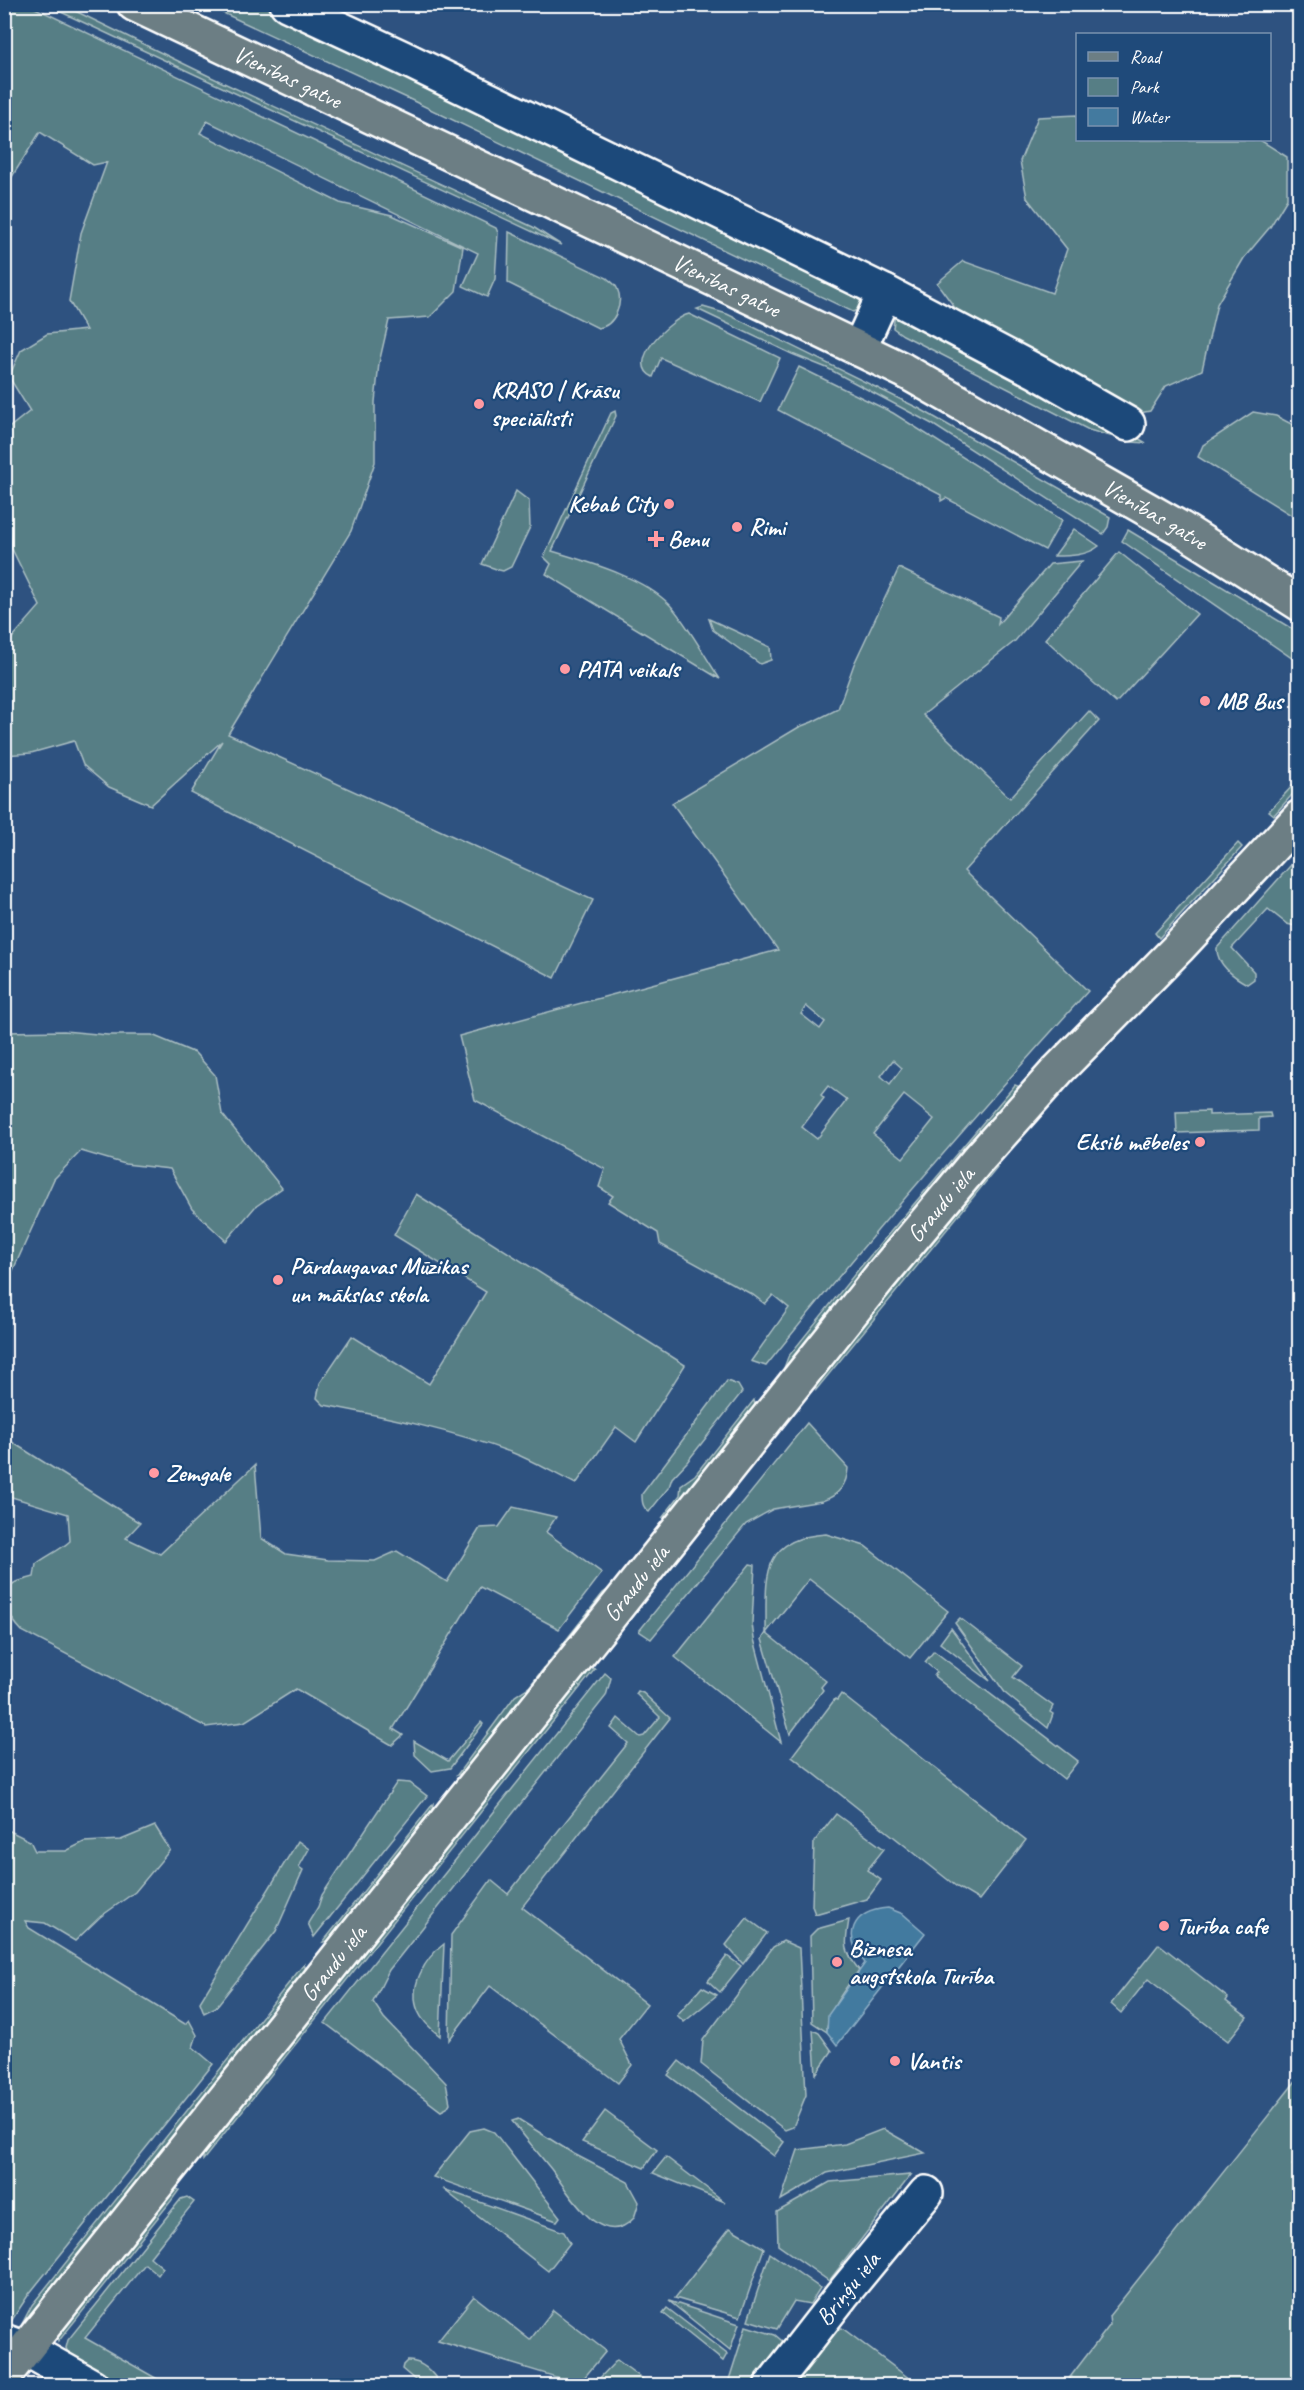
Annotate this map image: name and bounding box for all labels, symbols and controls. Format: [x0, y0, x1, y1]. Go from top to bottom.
legend [1076, 33, 1271, 141]
street label: Vienības gatve [229, 38, 348, 116]
text: Road [1130, 46, 1163, 68]
text: Park [1130, 76, 1160, 98]
text: Water [1130, 106, 1171, 128]
street label: Vienības gatve [668, 247, 787, 325]
place label: KRASO | Krāsu speciālisti [491, 375, 621, 433]
marker: KRASO | Krāsu speciālisti [472, 397, 486, 411]
street label: Vienības gatve [1097, 472, 1215, 558]
place label: Kebab City [568, 489, 660, 519]
marker: Kebab City [662, 497, 676, 511]
place label: Rimi [749, 512, 788, 542]
marker: Rimi [730, 520, 744, 534]
place label: Benu [668, 524, 711, 554]
marker: Benu [649, 532, 663, 546]
place label: PATA veikals [577, 654, 682, 684]
marker: PATA veikals [558, 662, 572, 676]
place label: MB Bus [1217, 686, 1285, 716]
marker: MB Bus [1198, 694, 1212, 708]
place label: Eksib mēbeles [1076, 1127, 1191, 1157]
marker: Eksib mēbeles [1193, 1135, 1207, 1149]
street label: Graudu iela [900, 1159, 982, 1248]
place label: Pārdaugavas Mūzikas un mākslas skola [290, 1251, 470, 1309]
marker: Pārdaugavas Mūzikas un mākslas skola [271, 1273, 285, 1287]
place label: Zemgale [166, 1458, 232, 1488]
marker: Zemgale [147, 1466, 161, 1480]
street label: Graudu iela [596, 1537, 677, 1628]
place label: Turība cafe [1176, 1911, 1269, 1941]
street label: Graudu iela [293, 1917, 374, 2008]
marker: Turība cafe [1157, 1919, 1171, 1933]
place label: Biznesa augstskola Turība [849, 1933, 995, 1991]
marker: Biznesa augstskola Turība [830, 1955, 844, 1969]
place label: Vantis [907, 2046, 963, 2076]
marker: Vantis [888, 2054, 902, 2068]
street label: Briņģu iela [809, 2244, 888, 2332]

